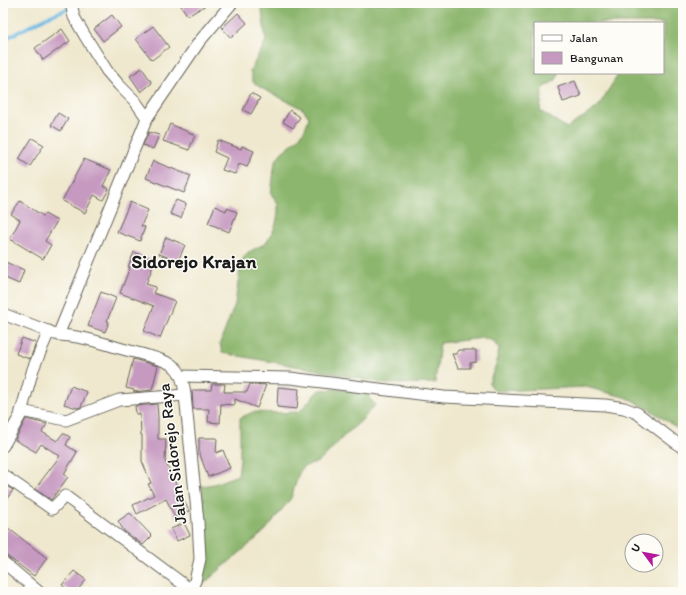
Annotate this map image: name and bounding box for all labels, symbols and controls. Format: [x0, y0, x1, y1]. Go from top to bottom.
legend [534, 22, 664, 74]
text: Jalan [570, 31, 598, 45]
text: Bangunan [570, 51, 623, 65]
district label: Sidorejo Krajan [132, 250, 257, 273]
street label: Jalan Sidorejo Raya [153, 382, 191, 526]
north arrow [624, 533, 664, 573]
text: U [628, 541, 643, 555]

